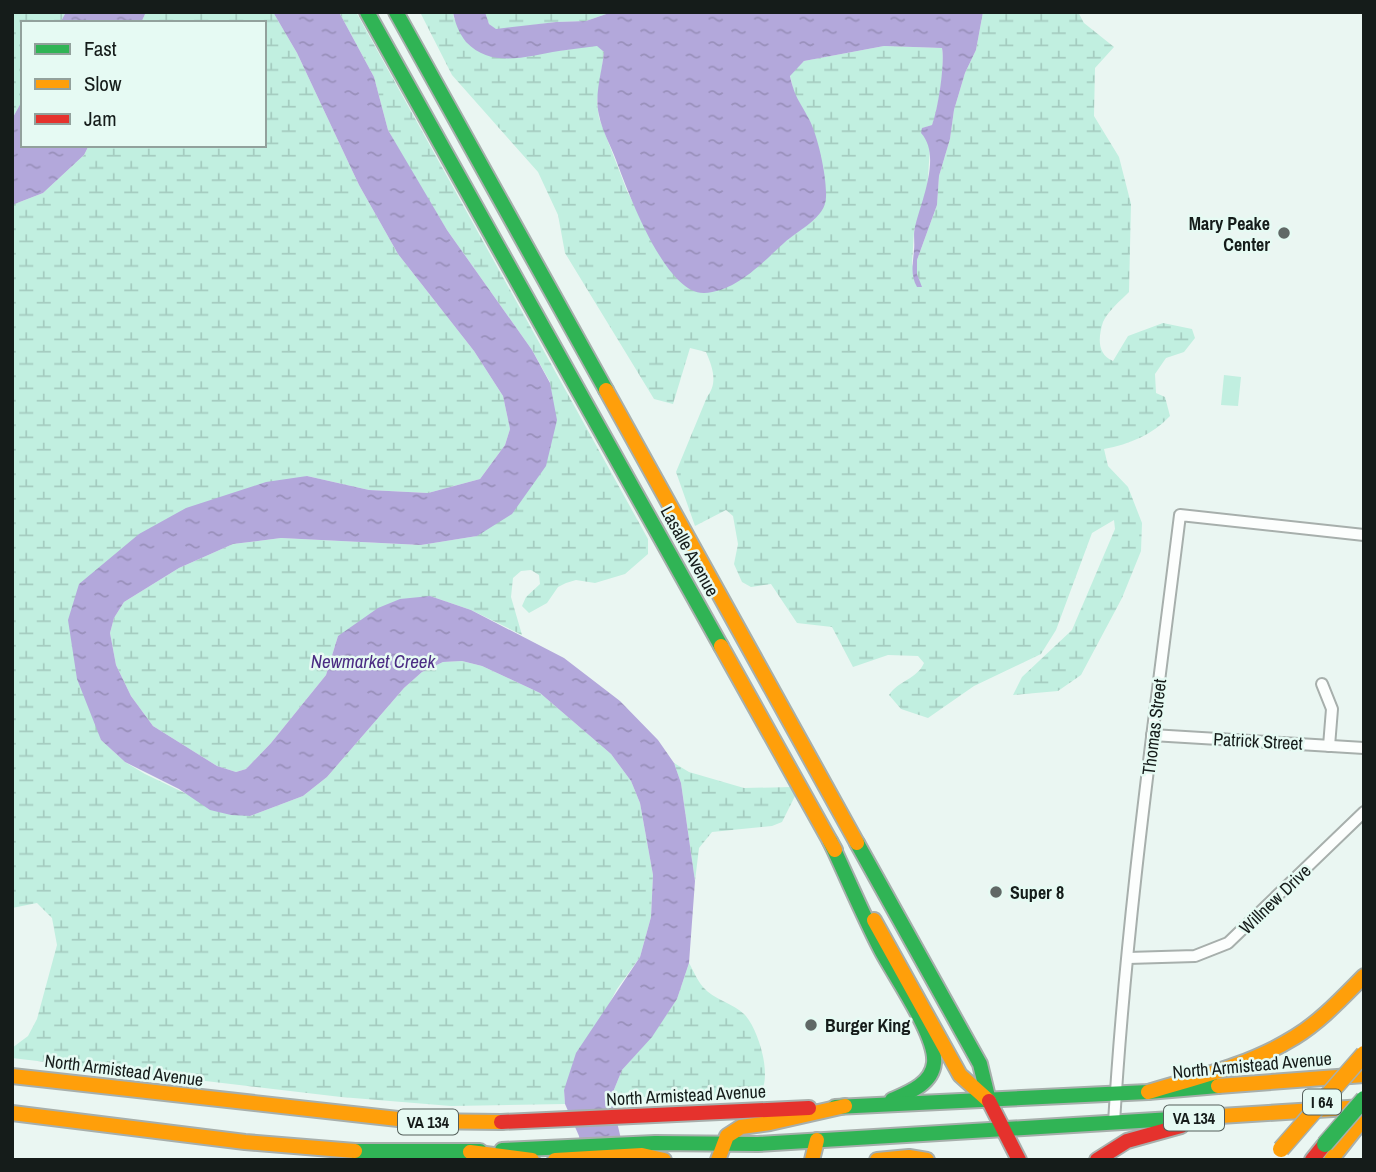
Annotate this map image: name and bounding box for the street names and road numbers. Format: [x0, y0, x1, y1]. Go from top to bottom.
street label: Lasalle Avenue [655, 501, 725, 601]
street label: Thomas Street [1136, 677, 1172, 777]
street label: Patrick Street [1213, 726, 1303, 756]
street label: Willnew Drive [1234, 858, 1316, 940]
street label: North Armistead Avenue [1171, 1046, 1333, 1084]
street label: North Armistead Avenue [43, 1048, 205, 1092]
street label: North Armistead Avenue [606, 1078, 766, 1112]
road number: I 64 [1303, 1090, 1341, 1114]
road number: VA 134 [1164, 1106, 1224, 1130]
road number: VA 134 [398, 1110, 458, 1134]

